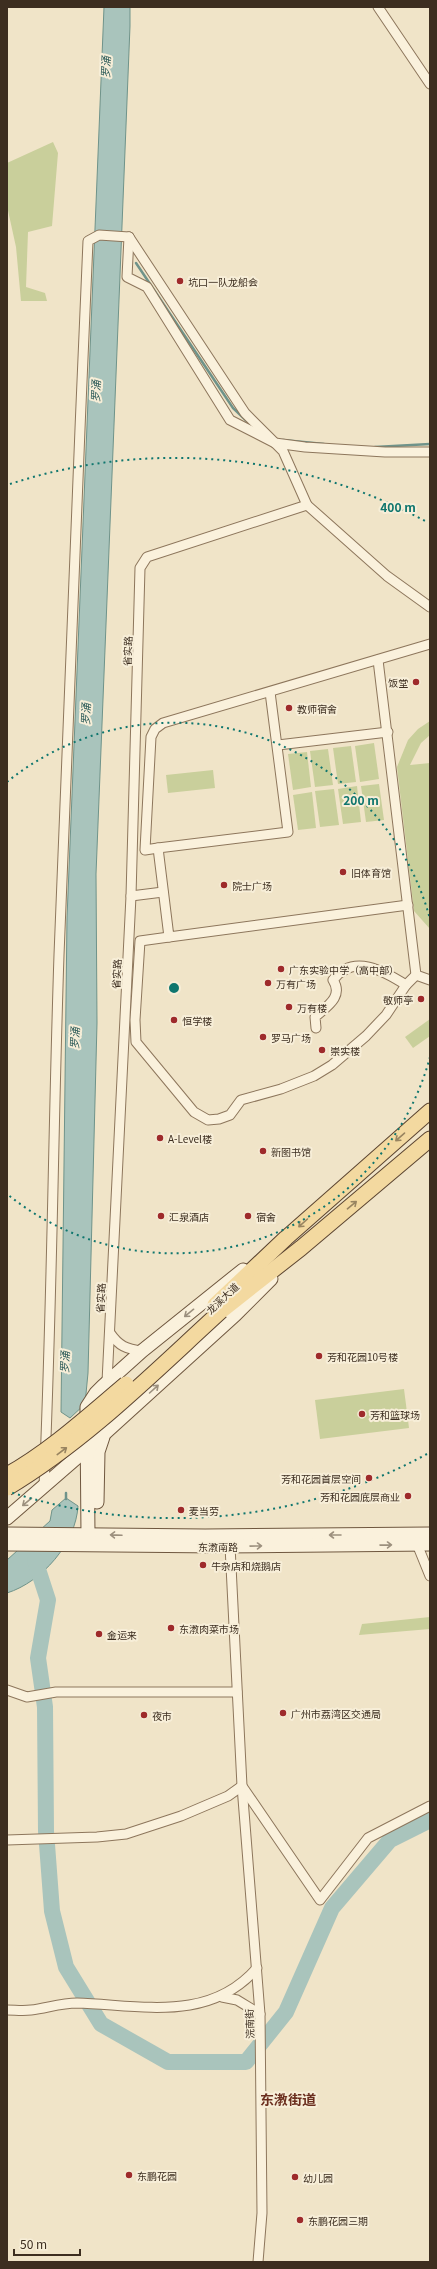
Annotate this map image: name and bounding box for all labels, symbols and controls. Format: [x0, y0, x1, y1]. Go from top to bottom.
water label: 罗涌 [97, 54, 113, 78]
place label: 坑口一队龙船会 [188, 274, 258, 289]
marker: 坑口一队龙船会 [175, 276, 185, 286]
water label: 罗涌 [87, 378, 103, 402]
text: 400 m [380, 498, 416, 515]
street label: 省实路 [119, 636, 135, 666]
place label: 饭堂 [388, 675, 408, 690]
marker: 饭堂 [411, 677, 421, 687]
water label: 罗涌 [77, 701, 93, 725]
place label: 教师宿舍 [297, 701, 337, 716]
marker: 教师宿舍 [284, 703, 294, 713]
text: 200 m [343, 791, 379, 808]
place label: 旧体育馆 [351, 865, 391, 880]
marker: 旧体育馆 [338, 867, 348, 877]
place label: 院士广场 [232, 878, 272, 893]
marker: 院士广场 [219, 880, 229, 890]
street label: 省实路 [108, 959, 124, 989]
place label: 广东实验中学（高中部） [289, 962, 399, 977]
marker: 广东实验中学（高中部） [276, 964, 286, 974]
place label: 万有广场 [276, 976, 316, 991]
marker: 万有广场 [263, 978, 273, 988]
centre of rings [167, 981, 181, 995]
place label: 敬师亭 [383, 992, 413, 1007]
marker: 敬师亭 [416, 994, 426, 1004]
place label: 万有楼 [297, 1000, 327, 1015]
marker: 万有楼 [284, 1002, 294, 1012]
place label: 恒学楼 [182, 1013, 212, 1028]
marker: 恒学楼 [169, 1015, 179, 1025]
water label: 罗涌 [66, 1025, 82, 1049]
place label: 罗马广场 [271, 1030, 311, 1045]
marker: 罗马广场 [258, 1032, 268, 1042]
place label: 崇实楼 [330, 1043, 360, 1058]
marker: 崇实楼 [317, 1045, 327, 1055]
place label: A-Level楼 [168, 1131, 212, 1146]
one-way arrow [395, 1132, 406, 1141]
marker: A-Level楼 [155, 1133, 165, 1143]
place label: 新图书馆 [271, 1144, 311, 1159]
marker: 新图书馆 [258, 1146, 268, 1156]
one-way arrow [347, 1201, 357, 1210]
place label: 汇泉酒店 [169, 1209, 209, 1224]
place label: 宿舍 [256, 1209, 276, 1224]
marker: 汇泉酒店 [156, 1211, 166, 1221]
marker: 宿舍 [243, 1211, 253, 1221]
one-way arrow [298, 1218, 308, 1227]
street label: 龙溪大道 [202, 1279, 242, 1317]
street label: 省实路 [92, 1283, 108, 1313]
one-way arrow [184, 1309, 195, 1317]
water label: 罗涌 [56, 1349, 72, 1373]
place label: 芳和花园10号楼 [327, 1349, 398, 1364]
marker: 芳和花园10号楼 [314, 1351, 324, 1361]
one-way arrow [149, 1384, 159, 1394]
place label: 芳和篮球场 [370, 1407, 420, 1422]
marker: 芳和篮球场 [357, 1409, 367, 1419]
one-way arrow [57, 1447, 68, 1455]
place label: 芳和花园首层空间 [281, 1471, 361, 1486]
marker: 芳和花园首层空间 [364, 1473, 374, 1483]
place label: 芳和花园底层商业 [320, 1489, 400, 1504]
marker: 芳和花园底层商业 [403, 1491, 413, 1501]
one-way arrow [22, 1498, 32, 1507]
place label: 麦当劳 [189, 1503, 219, 1518]
marker: 麦当劳 [176, 1505, 186, 1515]
one-way arrow [110, 1531, 123, 1539]
one-way arrow [329, 1531, 342, 1539]
street label: 东漖南路 [198, 1539, 238, 1554]
one-way arrow [379, 1541, 392, 1549]
one-way arrow [249, 1542, 262, 1550]
place label: 牛杂店和烧鹅店 [211, 1558, 281, 1573]
marker: 牛杂店和烧鹅店 [198, 1560, 208, 1570]
place label: 东漖肉菜市场 [179, 1621, 239, 1636]
marker: 东漖肉菜市场 [166, 1623, 176, 1633]
place label: 金运来 [107, 1627, 137, 1642]
marker: 金运来 [94, 1629, 104, 1639]
place label: 广州市荔湾区交通局 [291, 1706, 381, 1721]
place label: 夜市 [152, 1708, 172, 1723]
marker: 广州市荔湾区交通局 [278, 1708, 288, 1718]
marker: 夜市 [139, 1710, 149, 1720]
street label: 浣南街 [241, 2009, 257, 2039]
district label: 东漖街道 [260, 2089, 316, 2109]
place label: 东鹏花园 [137, 2168, 177, 2183]
marker: 东鹏花园 [124, 2170, 134, 2180]
place label: 幼儿园 [303, 2170, 333, 2185]
marker: 幼儿园 [290, 2172, 300, 2182]
place label: 东鹏花园三期 [308, 2213, 368, 2228]
marker: 东鹏花园三期 [295, 2215, 305, 2225]
scale bar [14, 2231, 80, 2257]
text: 50 m [20, 2235, 47, 2252]

